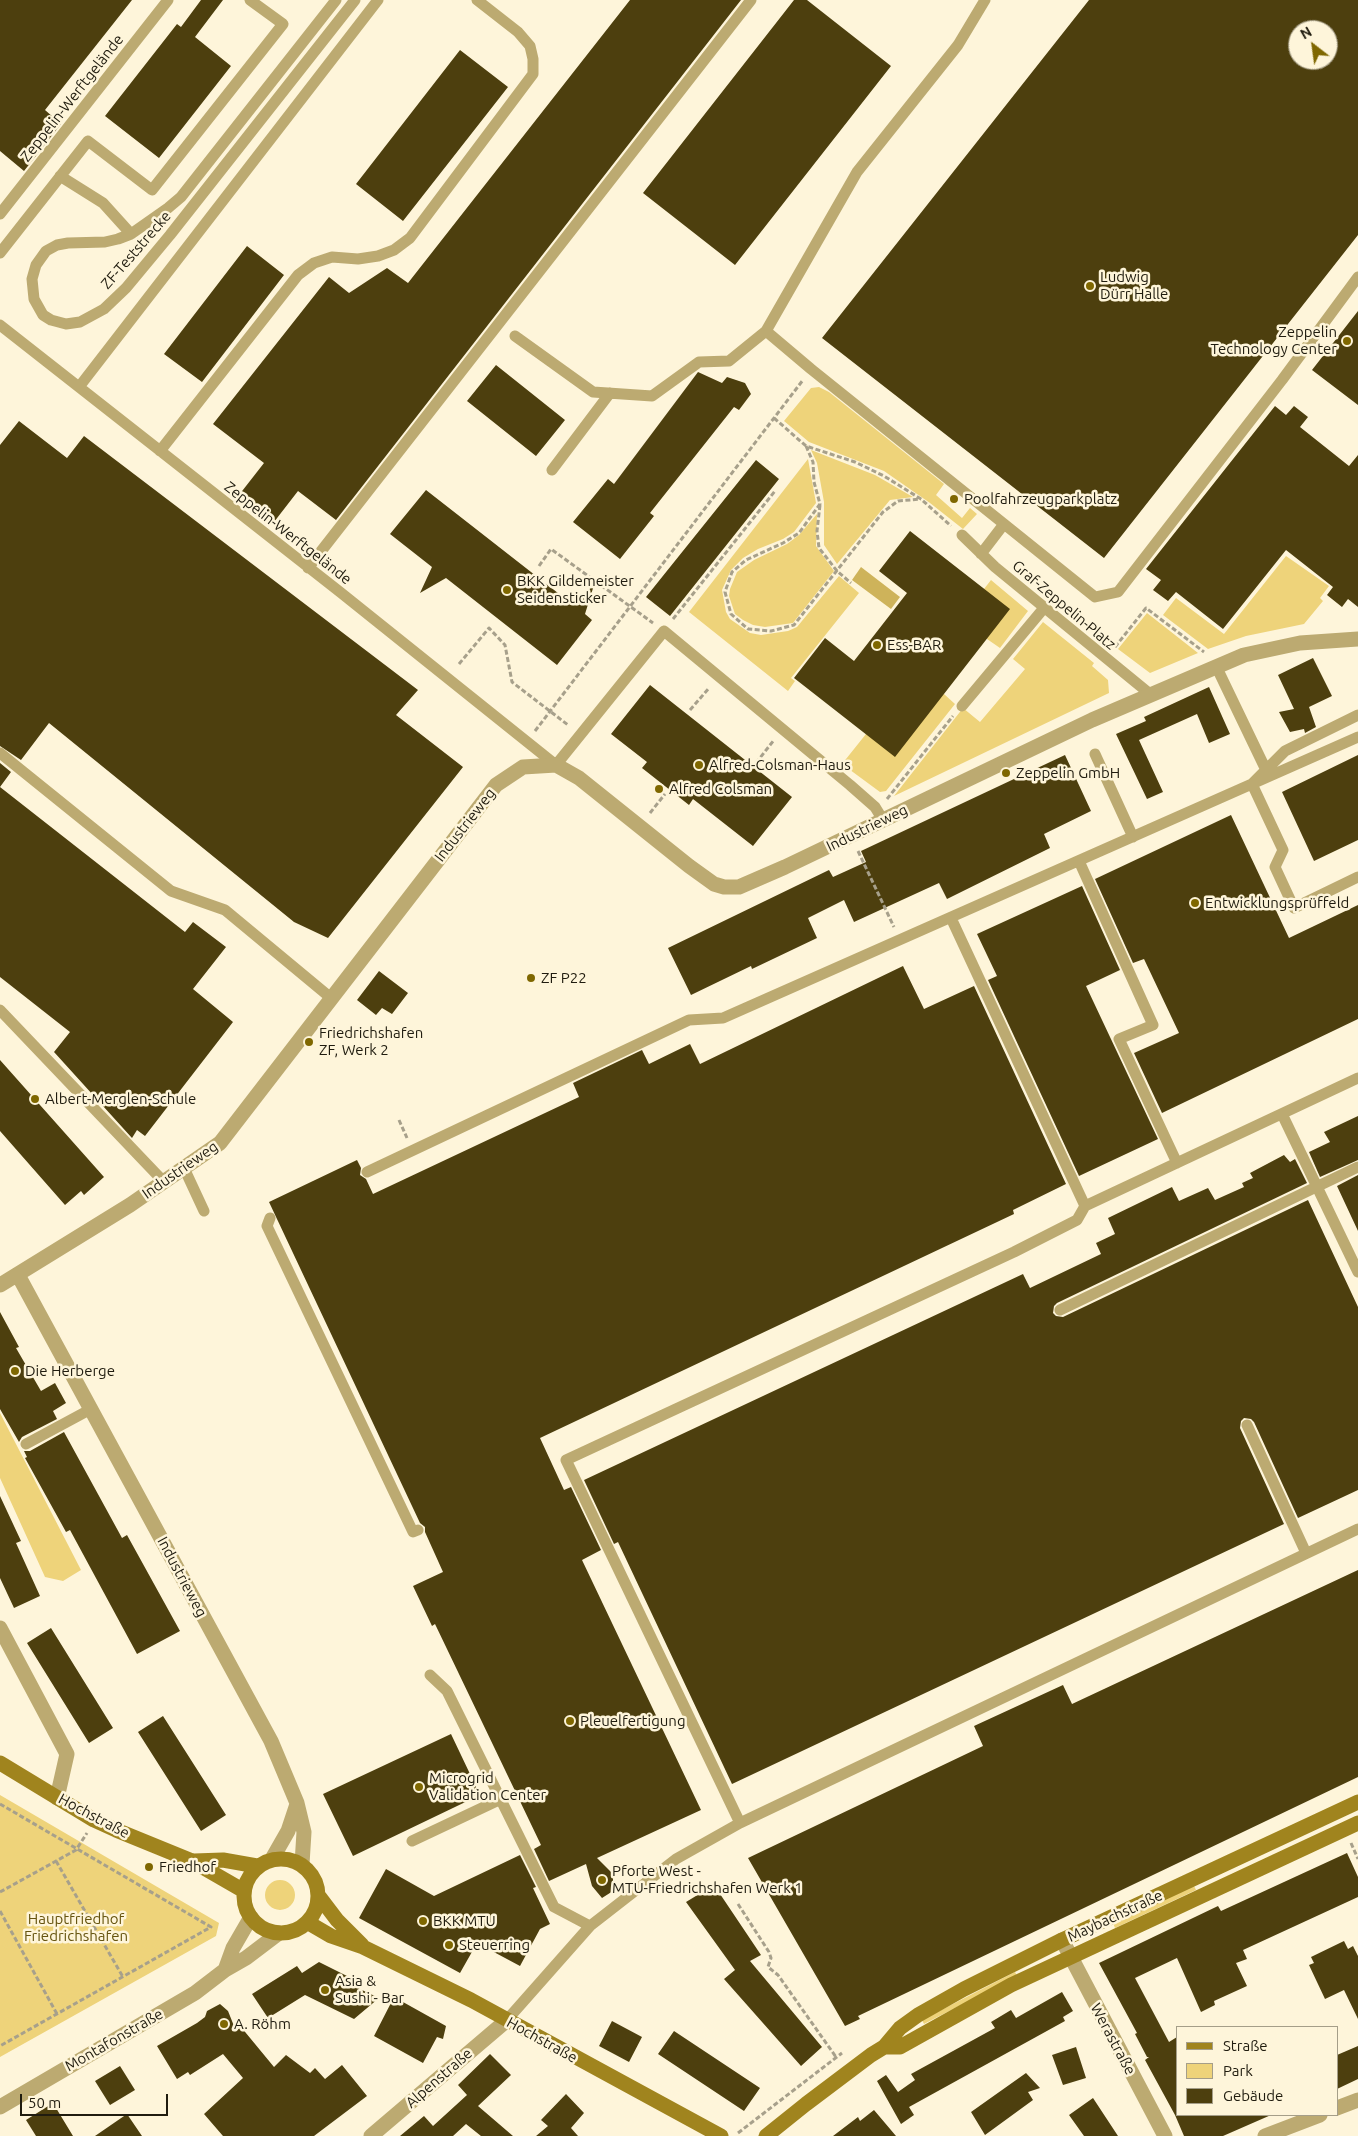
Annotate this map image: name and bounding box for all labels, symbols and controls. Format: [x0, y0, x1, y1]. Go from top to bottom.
north arrow [1288, 20, 1338, 70]
text: N [1297, 23, 1315, 42]
street label: Zeppelin-Werftgelände [17, 31, 127, 165]
street label: ZF-Teststrecke [97, 207, 175, 293]
place label: Ludwig Dürr Halle [1100, 268, 1168, 303]
marker: Ludwig Dürr Halle [1084, 280, 1096, 292]
place label: Zeppelin Technology Center [1210, 323, 1337, 358]
marker: Zeppelin Technology Center [1341, 335, 1353, 347]
street label: Zeppelin-Werftgelände [221, 478, 355, 588]
place label: Poolfahrzeugparkplatz [964, 490, 1117, 508]
marker: Poolfahrzeugparkplatz [948, 493, 960, 505]
street label: Graf-Zeppelin-Platz [1009, 556, 1119, 654]
place label: BKK Gildemeister Seidensticker [517, 572, 634, 607]
marker: BKK Gildemeister Seidensticker [501, 584, 513, 596]
place label: Ess-BAR [887, 636, 941, 654]
marker: Ess-BAR [871, 639, 883, 651]
place label: Alfred-Colsman-Haus [709, 756, 851, 774]
marker: Alfred-Colsman-Haus [693, 759, 705, 771]
place label: Zeppelin GmbH [1016, 764, 1120, 782]
marker: Zeppelin GmbH [1000, 767, 1012, 779]
place label: Alfred Colsman [669, 780, 772, 798]
marker: Alfred Colsman [653, 783, 665, 795]
street label: Industrieweg [431, 785, 499, 865]
street label: Industrieweg [823, 801, 911, 855]
place label: Entwicklungsprüffeld [1205, 894, 1349, 912]
marker: Entwicklungsprüffeld [1189, 897, 1201, 909]
place label: ZF P22 [541, 969, 587, 987]
marker: ZF P22 [525, 972, 537, 984]
place label: Friedrichshafen ZF, Werk 2 [319, 1024, 423, 1059]
marker: Friedrichshafen ZF, Werk 2 [303, 1036, 315, 1048]
place label: Albert-Merglen-Schule [45, 1090, 196, 1108]
marker: Albert-Merglen-Schule [29, 1093, 41, 1105]
street label: Industrieweg [139, 1137, 221, 1203]
place label: Die Herberge [25, 1362, 115, 1380]
marker: Die Herberge [9, 1365, 21, 1377]
street label: Industrieweg [153, 1534, 211, 1620]
place label: Pleuelfertigung [580, 1712, 686, 1730]
marker: Pleuelfertigung [564, 1715, 576, 1727]
place label: Microgrid Validation Center [429, 1769, 546, 1804]
marker: Microgrid Validation Center [413, 1781, 425, 1793]
street label: Hochstraße [55, 1790, 133, 1842]
place label: Friedhof [159, 1858, 216, 1876]
marker: Friedhof [143, 1861, 155, 1873]
place label: Pforte West - MTU-Friedrichshafen Werk 1 [612, 1862, 803, 1897]
marker: Pforte West - MTU-Friedrichshafen Werk 1 [596, 1874, 608, 1886]
street label: Maybachstraße [1064, 1886, 1166, 1946]
park label: Hauptfriedhof Friedrichshafen [24, 1910, 128, 1945]
place label: BKK MTU [433, 1912, 496, 1930]
marker: BKK MTU [417, 1915, 429, 1927]
place label: Steuerring [459, 1936, 530, 1954]
marker: Steuerring [443, 1939, 455, 1951]
place label: Asia & Sushi - Bar [335, 1972, 404, 2007]
marker: Asia & Sushi - Bar [319, 1984, 331, 1996]
street label: Werastraße [1087, 2000, 1139, 2078]
street label: Montafonstraße [62, 2005, 166, 2075]
street label: Hochstraße [504, 2013, 580, 2067]
place label: A. Röhm [234, 2015, 291, 2033]
marker: A. Röhm [218, 2018, 230, 2030]
legend [1176, 2026, 1338, 2116]
text: Straße [1223, 2037, 1267, 2054]
street label: Alpenstraße [402, 2044, 476, 2112]
text: Park [1223, 2062, 1253, 2079]
scale bar [22, 2084, 170, 2116]
text: Gebäude [1223, 2087, 1283, 2104]
text: 50 m [28, 2094, 61, 2111]

